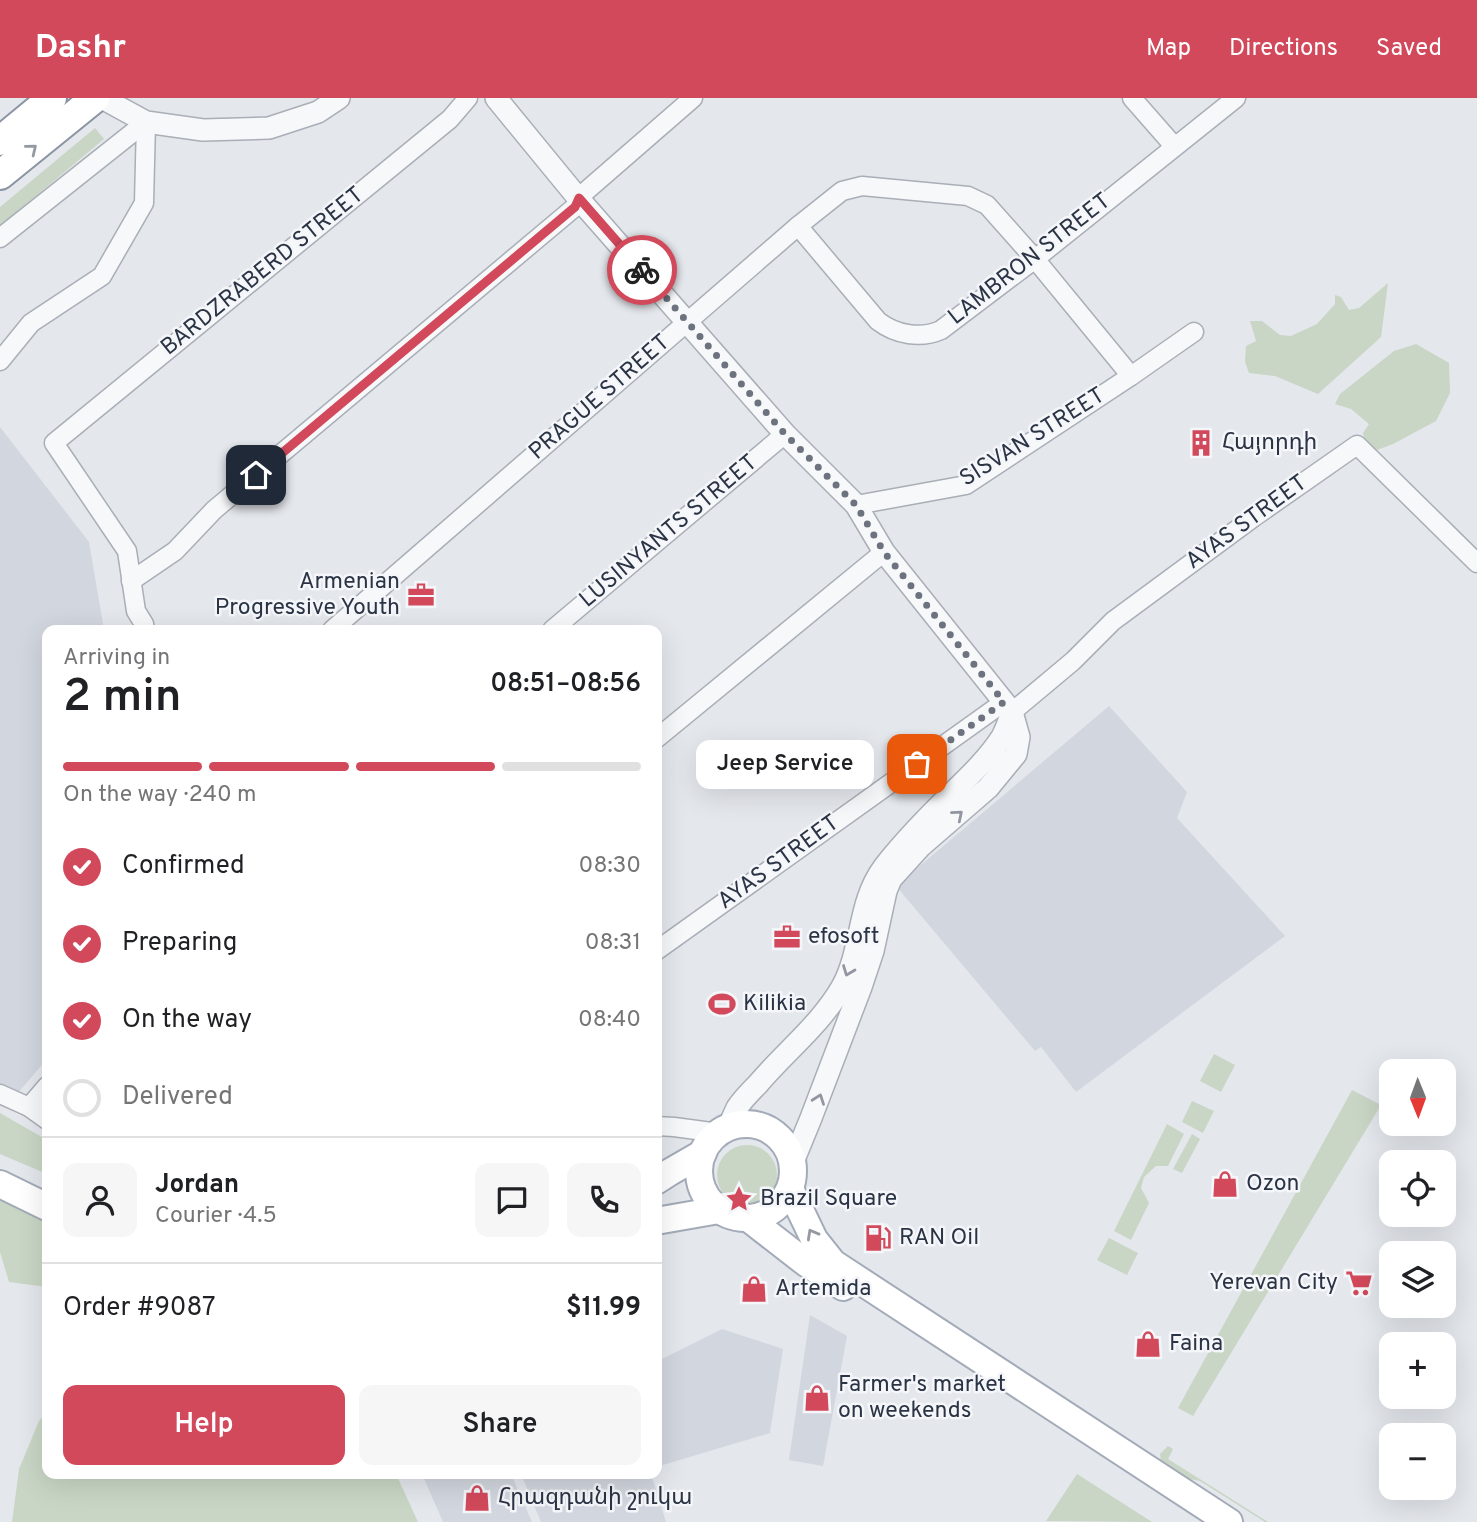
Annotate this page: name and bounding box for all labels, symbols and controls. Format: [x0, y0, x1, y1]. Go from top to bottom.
text: Dashr [35, 28, 126, 70]
text: Map [1146, 34, 1191, 64]
text: Directions [1229, 34, 1338, 64]
text: Saved [1376, 34, 1442, 64]
one-way arrow [24, 145, 37, 157]
street label: BARDZRABERD STREET [156, 181, 370, 363]
street label: LAMBRON STREET [943, 188, 1117, 332]
courier [607, 235, 677, 305]
icon: bike [623, 251, 661, 289]
street label: PRAGUE STREET [524, 329, 676, 467]
street label: SISVAN STREET [955, 382, 1111, 494]
building icon: Հայորդի [1186, 428, 1216, 458]
place label: Հայորդի [1222, 429, 1317, 458]
pin [226, 445, 286, 505]
street label: LUSINYANTS STREET [574, 449, 764, 615]
icon: home [237, 456, 275, 494]
street label: AYAS STREET [1181, 469, 1313, 577]
place label: Armenian Progressive Youth [215, 568, 400, 623]
office icon: Armenian Progressive Youth [406, 580, 436, 610]
text: Arriving in [63, 644, 170, 673]
text: 08:51–08:56 [490, 668, 641, 701]
text: 2 min [63, 669, 182, 728]
pin [887, 734, 947, 794]
callout: Jeep Service [696, 740, 875, 788]
icon: bag [898, 745, 936, 783]
text: Jeep Service [716, 750, 854, 779]
text: On the way · 240 m [63, 781, 257, 810]
street label: AYAS STREET [713, 809, 845, 917]
one-way arrow [950, 811, 963, 823]
icon: check [63, 848, 101, 886]
text: Confirmed [122, 850, 245, 883]
text: 08:30 [579, 852, 641, 881]
office icon: efosoft [772, 922, 802, 952]
place label: efosoft [808, 923, 879, 952]
icon: check [63, 925, 101, 963]
text: Preparing [122, 927, 237, 960]
text: 08:31 [585, 929, 641, 958]
one-way arrow [843, 964, 857, 976]
sports icon: Kilikia [707, 989, 737, 1019]
place label: Kilikia [743, 990, 806, 1019]
icon: check [63, 1002, 101, 1040]
text: On the way [122, 1004, 252, 1037]
text: 08:40 [578, 1006, 641, 1035]
north arrow [1379, 1059, 1456, 1136]
map controls [1379, 1059, 1456, 1500]
text: Delivered [122, 1081, 233, 1114]
one-way arrow [810, 1094, 824, 1106]
button: locate [1379, 1150, 1456, 1227]
button: person [63, 1163, 137, 1237]
button: chat [475, 1163, 549, 1237]
button: phone [567, 1163, 641, 1237]
text: Jordan [155, 1169, 239, 1202]
shop icon: Ozon [1210, 1169, 1240, 1199]
place label: Ozon [1246, 1170, 1299, 1199]
place icon: Brazil Square [724, 1184, 754, 1214]
place label: Brazil Square [760, 1185, 897, 1214]
text: Courier · 4.5 [155, 1202, 277, 1231]
fuel station icon: RAN Oil [863, 1223, 893, 1253]
place label: RAN Oil [899, 1224, 979, 1253]
one-way arrow [807, 1228, 821, 1241]
button: layers [1379, 1241, 1456, 1318]
supermarket icon: Yerevan City [1344, 1268, 1374, 1298]
place label: Yerevan City [1209, 1269, 1338, 1298]
shop icon: Artemida [739, 1274, 769, 1304]
place label: Artemida [775, 1275, 871, 1304]
text: Order #9087 [63, 1292, 216, 1325]
text: $11.99 [566, 1292, 641, 1325]
shop icon: Faina [1133, 1329, 1163, 1359]
place label: Faina [1169, 1330, 1223, 1359]
button: + [1379, 1332, 1456, 1409]
place label: Farmer's market on weekends [838, 1371, 1006, 1426]
shop icon: Farmer's market on weekends [802, 1383, 832, 1413]
button: Help [63, 1385, 345, 1465]
button: Share [359, 1385, 641, 1465]
button: − [1379, 1423, 1456, 1500]
shop icon: Հրազդանի շուկա [462, 1483, 492, 1513]
place label: Հրազդանի շուկա [498, 1484, 692, 1513]

